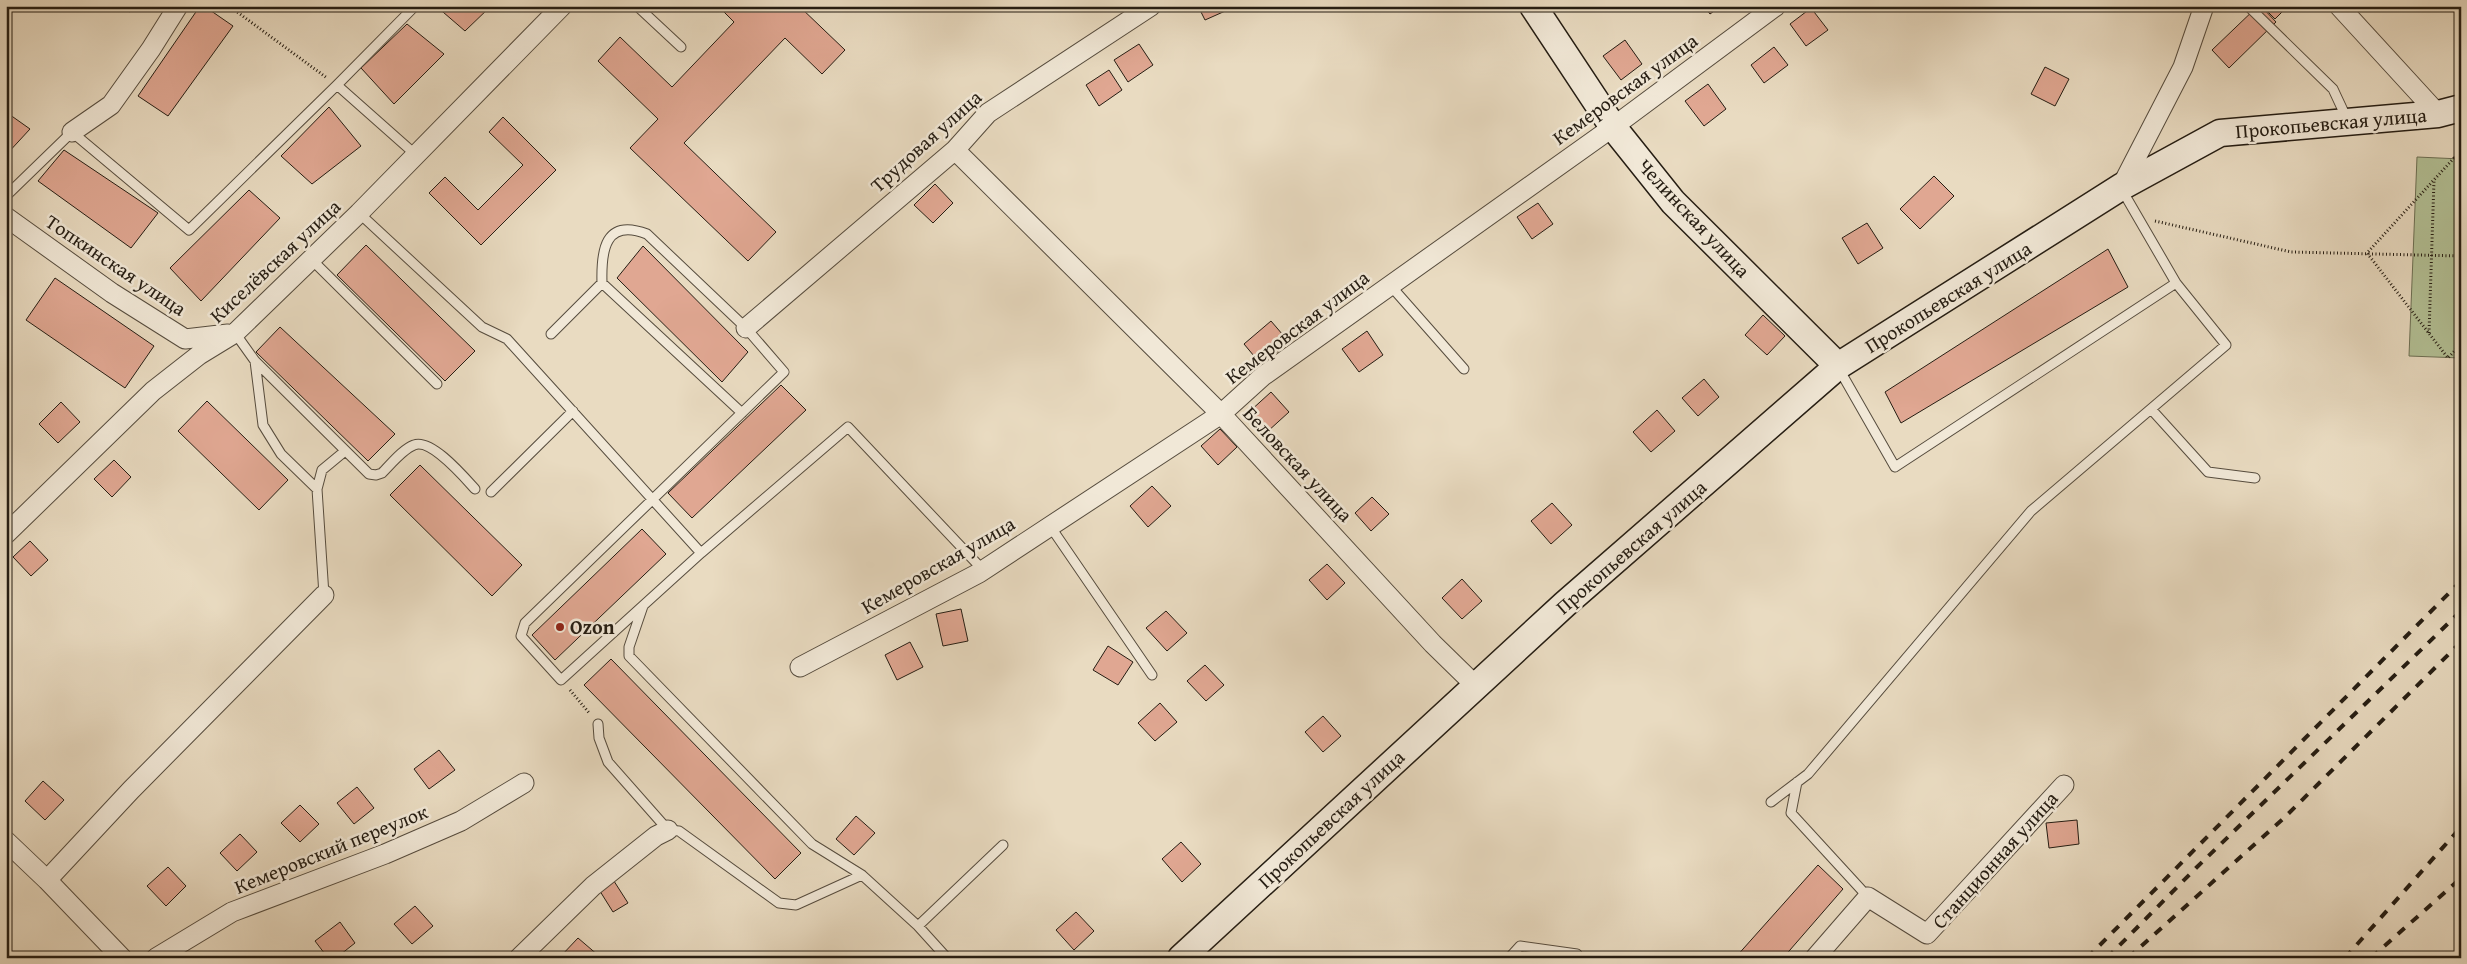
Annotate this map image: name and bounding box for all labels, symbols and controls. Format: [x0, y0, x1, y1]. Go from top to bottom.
street label: Кемеровская улица [1546, 26, 1704, 151]
street label: Трудовая улица [864, 82, 988, 199]
street label: Прокопьевская улица [2234, 100, 2428, 145]
street label: Челинская улица [1631, 152, 1758, 284]
street label: Киселёвская улица [203, 192, 347, 329]
street label: Топкинская улица [40, 207, 193, 323]
street label: Прокопьевская улица [1859, 233, 2037, 360]
street label: Кемеровская улица [1219, 263, 1375, 390]
street label: Беловская улица [1237, 399, 1360, 528]
street label: Прокопьевская улица [1549, 472, 1713, 620]
street label: Кемеровская улица [855, 508, 1021, 620]
place label: Ozon [570, 612, 615, 641]
marker: Ozon [554, 621, 566, 633]
street label: Прокопьевская улица [1251, 742, 1411, 895]
street label: Станционная улица [1925, 784, 2065, 935]
street label: Кемеровский переулок [230, 796, 432, 901]

